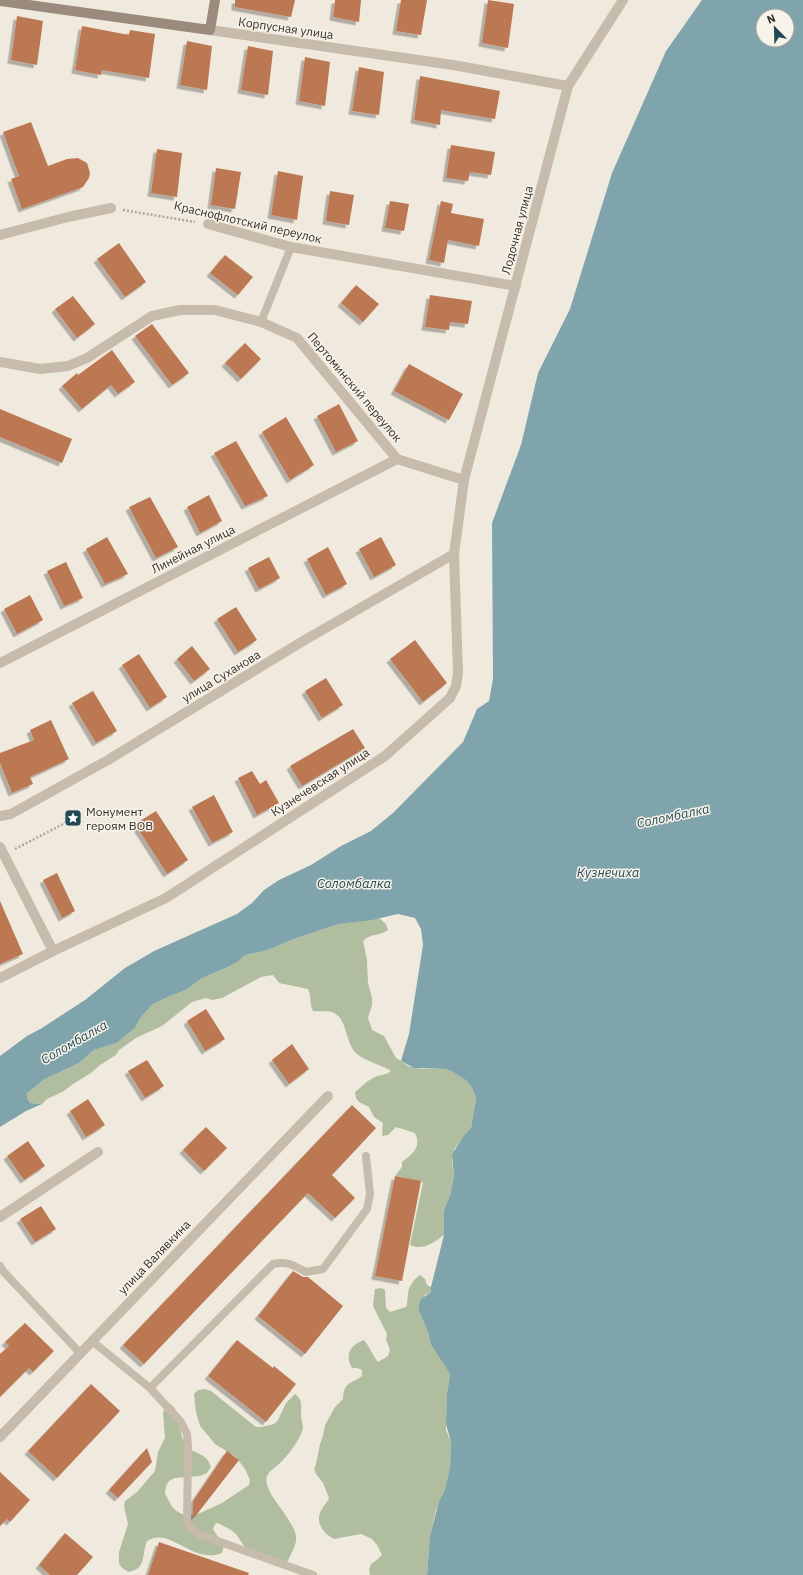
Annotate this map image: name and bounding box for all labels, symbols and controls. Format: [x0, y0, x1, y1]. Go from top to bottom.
north arrow [755, 8, 795, 48]
text: N [765, 11, 778, 27]
street label: Корпусная улица [237, 14, 335, 42]
street label: Лодочная улица [498, 183, 536, 276]
street label: Краснофлотский переулок [173, 198, 324, 246]
street label: Пертоминский переулок [305, 329, 406, 445]
street label: Линейная улица [149, 521, 238, 577]
street label: улица Суханова [179, 646, 263, 705]
street label: Кузнечевская улица [268, 744, 373, 819]
water label: Соломбалка [635, 800, 711, 832]
place label: Монумент героям ВОВ [86, 804, 153, 833]
place icon: Монумент героям ВОВ [63, 808, 83, 828]
water label: Кузнечиха [577, 864, 639, 881]
water label: Соломбалка [317, 875, 391, 892]
water label: Соломбалка [38, 1016, 110, 1068]
street label: улица Валявкина [115, 1216, 194, 1297]

